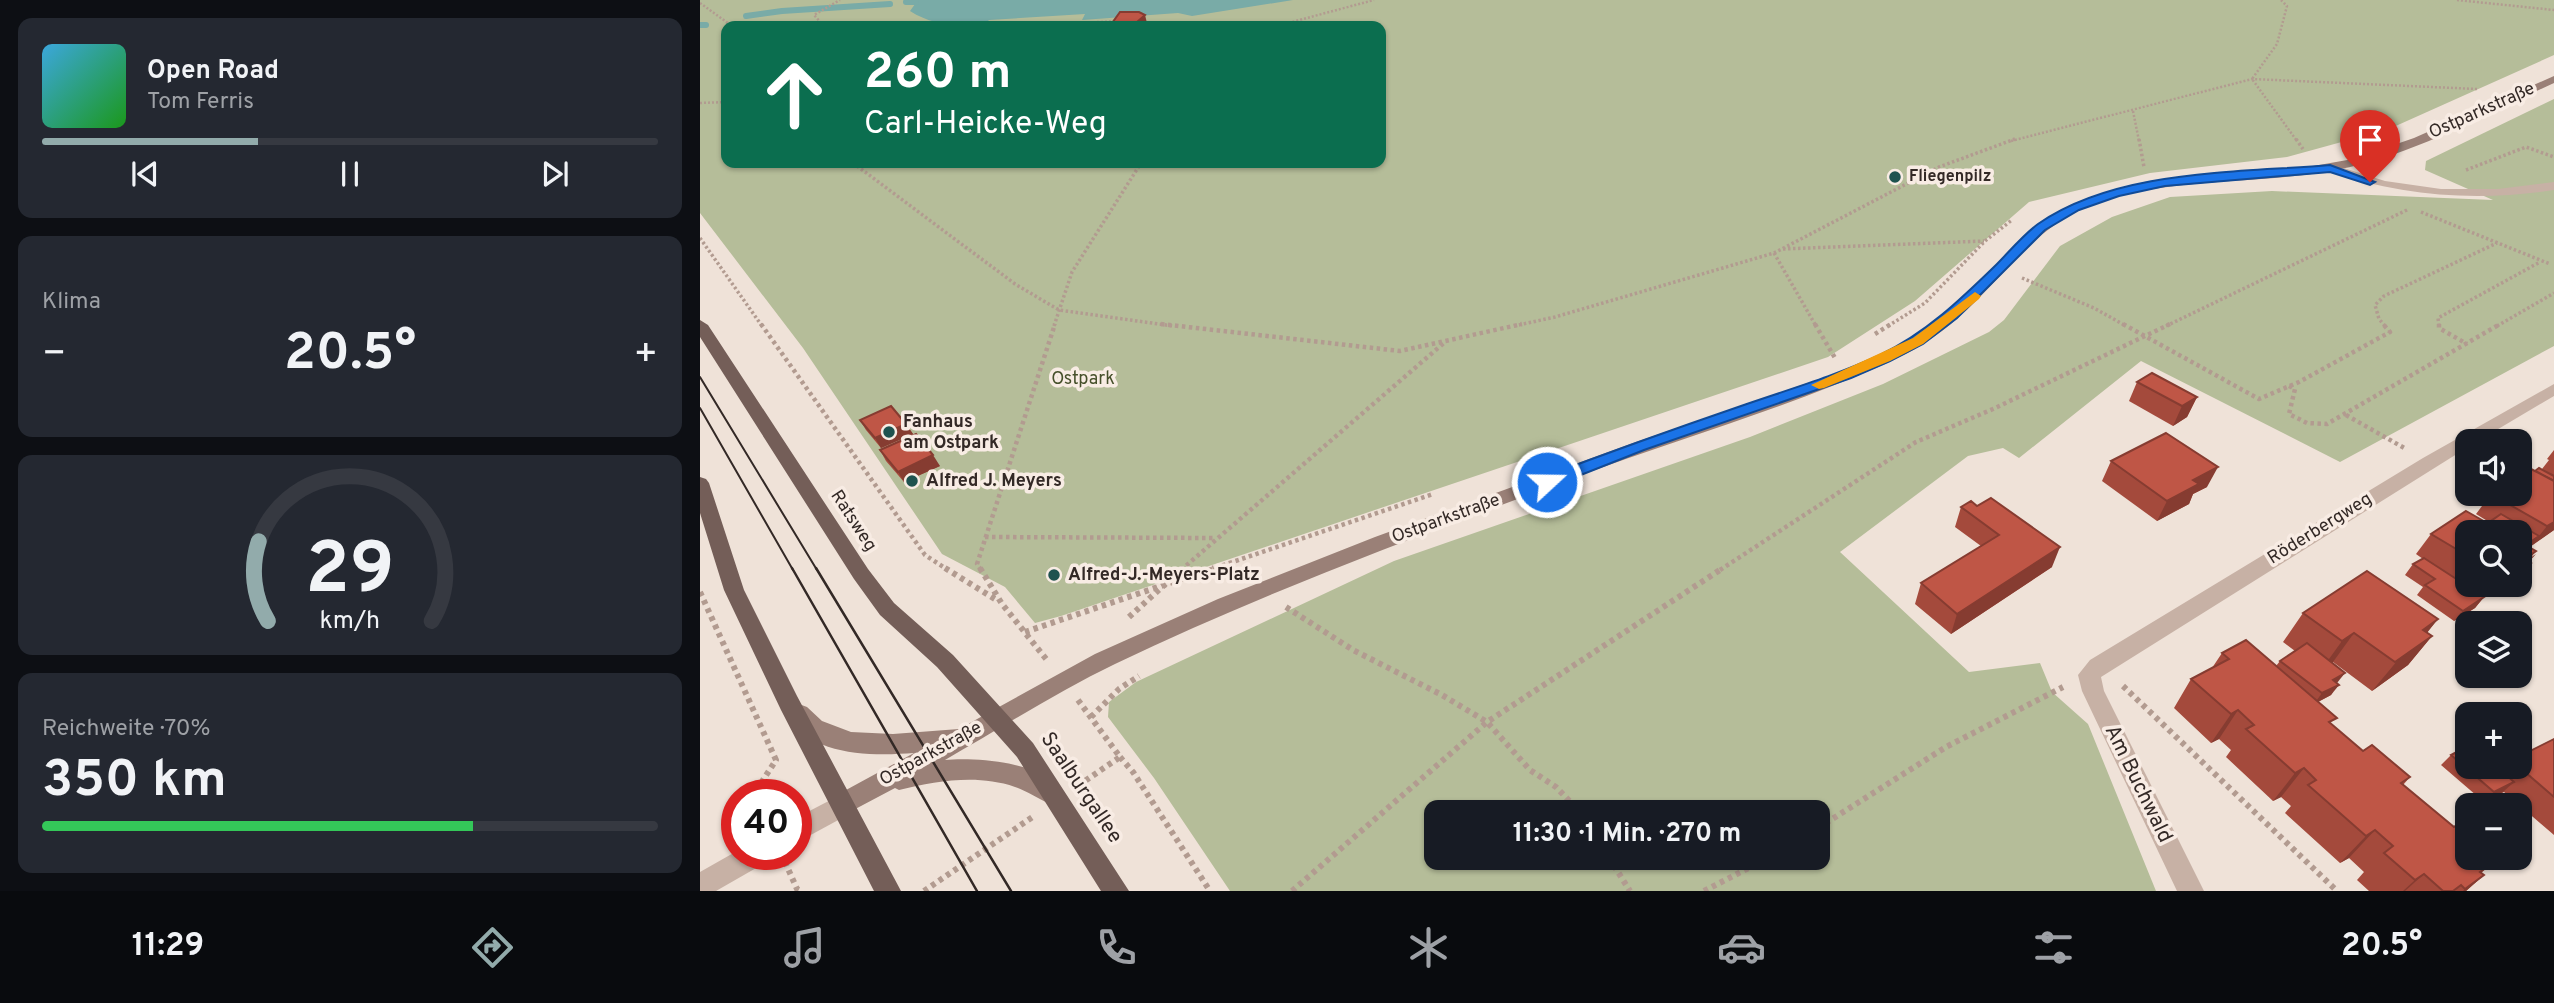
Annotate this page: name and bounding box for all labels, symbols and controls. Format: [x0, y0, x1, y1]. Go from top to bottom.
text: 260 m [864, 44, 1011, 106]
icon: ahead [749, 49, 840, 140]
text: Open Road [147, 55, 279, 88]
street label: Ostparkstraße [2426, 77, 2538, 145]
text: Tom Ferris [147, 88, 254, 117]
text: Carl-Heicke-Weg [864, 105, 1107, 145]
pin [2340, 110, 2400, 182]
icon: arrive [2351, 121, 2389, 159]
icon: previous [126, 155, 164, 193]
icon: pause [331, 155, 369, 193]
icon: next [536, 155, 574, 193]
place label: Fliegenpilz [1909, 167, 1991, 187]
marker: Fliegenpilz [1887, 169, 1903, 185]
text: Klima [42, 288, 101, 317]
text: 20.5° [284, 322, 416, 388]
text: − [42, 331, 67, 380]
text: + [633, 331, 658, 380]
park label: Ostpark [1051, 368, 1115, 391]
place label: Fanhaus am Ostpark [903, 411, 999, 455]
marker: Fanhaus am Ostpark [881, 424, 897, 440]
map controls [2455, 429, 2532, 870]
button: sound [2455, 429, 2532, 506]
position arrow [1510, 445, 1584, 519]
place label: Alfred J. Meyers [926, 470, 1062, 493]
marker: Alfred J. Meyers [904, 473, 920, 489]
street label: Ratsweg [825, 486, 881, 556]
street label: Röderbergweg [2263, 488, 2377, 570]
street label: Ostparkstraße [1389, 489, 1503, 549]
button: search [2455, 520, 2532, 597]
text: 29 [305, 527, 395, 619]
place label: Alfred-J.-Meyers-Platz [1068, 564, 1260, 587]
marker: Alfred-J.-Meyers-Platz [1046, 567, 1062, 583]
text: km/h [320, 605, 380, 637]
button: layers [2455, 611, 2532, 688]
button: + [2455, 702, 2532, 779]
text: Reichweite · 70% [42, 715, 210, 744]
street label: Ostparkstraße [876, 716, 986, 792]
street label: Am Buchwald [2098, 721, 2178, 847]
street label: Saalburgallee [1034, 727, 1128, 849]
text: 350 km [42, 749, 227, 815]
speed limit sign: 40 [721, 779, 812, 870]
button: − [2455, 793, 2532, 870]
text: 11:30 · 1 Min. · 270 m [1513, 818, 1741, 851]
icon: directions [468, 923, 517, 972]
icon: music [780, 923, 829, 972]
icon: phone [1092, 923, 1141, 972]
icon: climate [1404, 923, 1453, 972]
icon: car [1717, 923, 1766, 972]
icon: filters [2029, 923, 2078, 972]
text: 11:29 [132, 927, 204, 967]
text: 20.5° [2341, 927, 2422, 967]

